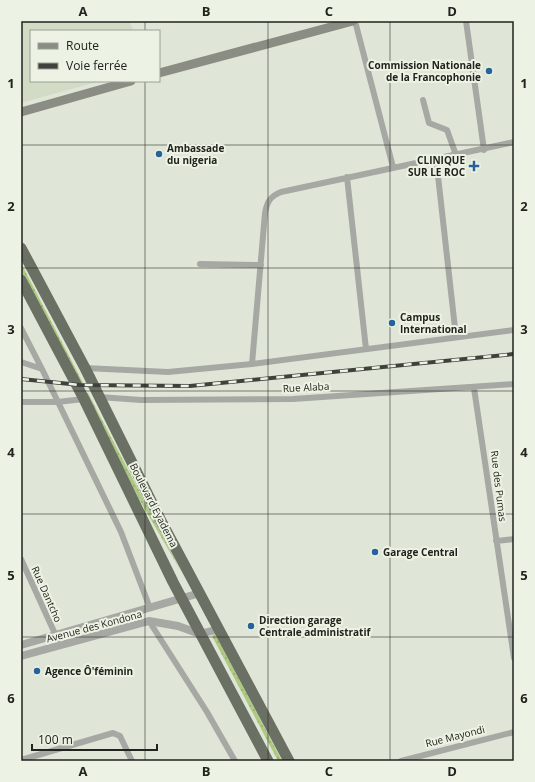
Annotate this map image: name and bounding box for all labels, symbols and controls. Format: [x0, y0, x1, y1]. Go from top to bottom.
text: A [79, 2, 88, 20]
text: B [202, 2, 211, 20]
text: C [325, 2, 333, 20]
text: D [447, 2, 457, 20]
legend [30, 30, 160, 82]
text: Route [66, 37, 99, 54]
text: Voie ferrée [66, 57, 128, 74]
place label: Commission Nationale de la Francophonie [368, 58, 481, 84]
marker: Commission Nationale de la Francophonie [484, 66, 494, 76]
text: 1 [7, 74, 15, 92]
text: 1 [520, 74, 528, 92]
place label: Ambassade du nigeria [167, 141, 224, 167]
marker: Ambassade du nigeria [154, 149, 164, 159]
place label: CLINIQUE SUR LE ROC [408, 153, 466, 179]
marker: CLINIQUE SUR LE ROC [468, 160, 480, 172]
text: 2 [7, 197, 15, 215]
text: 2 [520, 197, 528, 215]
place label: Campus International [400, 310, 467, 336]
marker: Campus International [387, 318, 397, 328]
text: 3 [7, 320, 15, 338]
text: 3 [520, 320, 528, 338]
street label: Rue Alaba [282, 379, 330, 395]
text: 4 [7, 443, 15, 461]
text: 4 [520, 443, 528, 461]
street label: Rue des Pumas [488, 450, 510, 522]
street label: Boulevard Eyadema [127, 460, 181, 550]
place label: Garage Central [383, 545, 458, 559]
marker: Garage Central [370, 547, 380, 557]
street label: Rue Dantcho [28, 564, 66, 624]
text: 5 [7, 566, 15, 584]
text: 5 [520, 566, 528, 584]
street label: Avenue des Kondona [45, 606, 143, 646]
place label: Direction garage Centrale administratif [259, 613, 371, 639]
marker: Direction garage Centrale administratif [246, 621, 256, 631]
place label: Agence Ô'féminin [45, 664, 133, 678]
marker: Agence Ô'féminin [32, 666, 42, 676]
text: 6 [7, 689, 15, 707]
text: 6 [520, 689, 528, 707]
street label: Rue Mayondi [424, 722, 486, 750]
scale bar [32, 726, 157, 752]
text: 100 m [38, 731, 73, 748]
text: A [79, 762, 88, 780]
text: B [202, 762, 211, 780]
text: C [325, 762, 333, 780]
text: D [447, 762, 457, 780]

